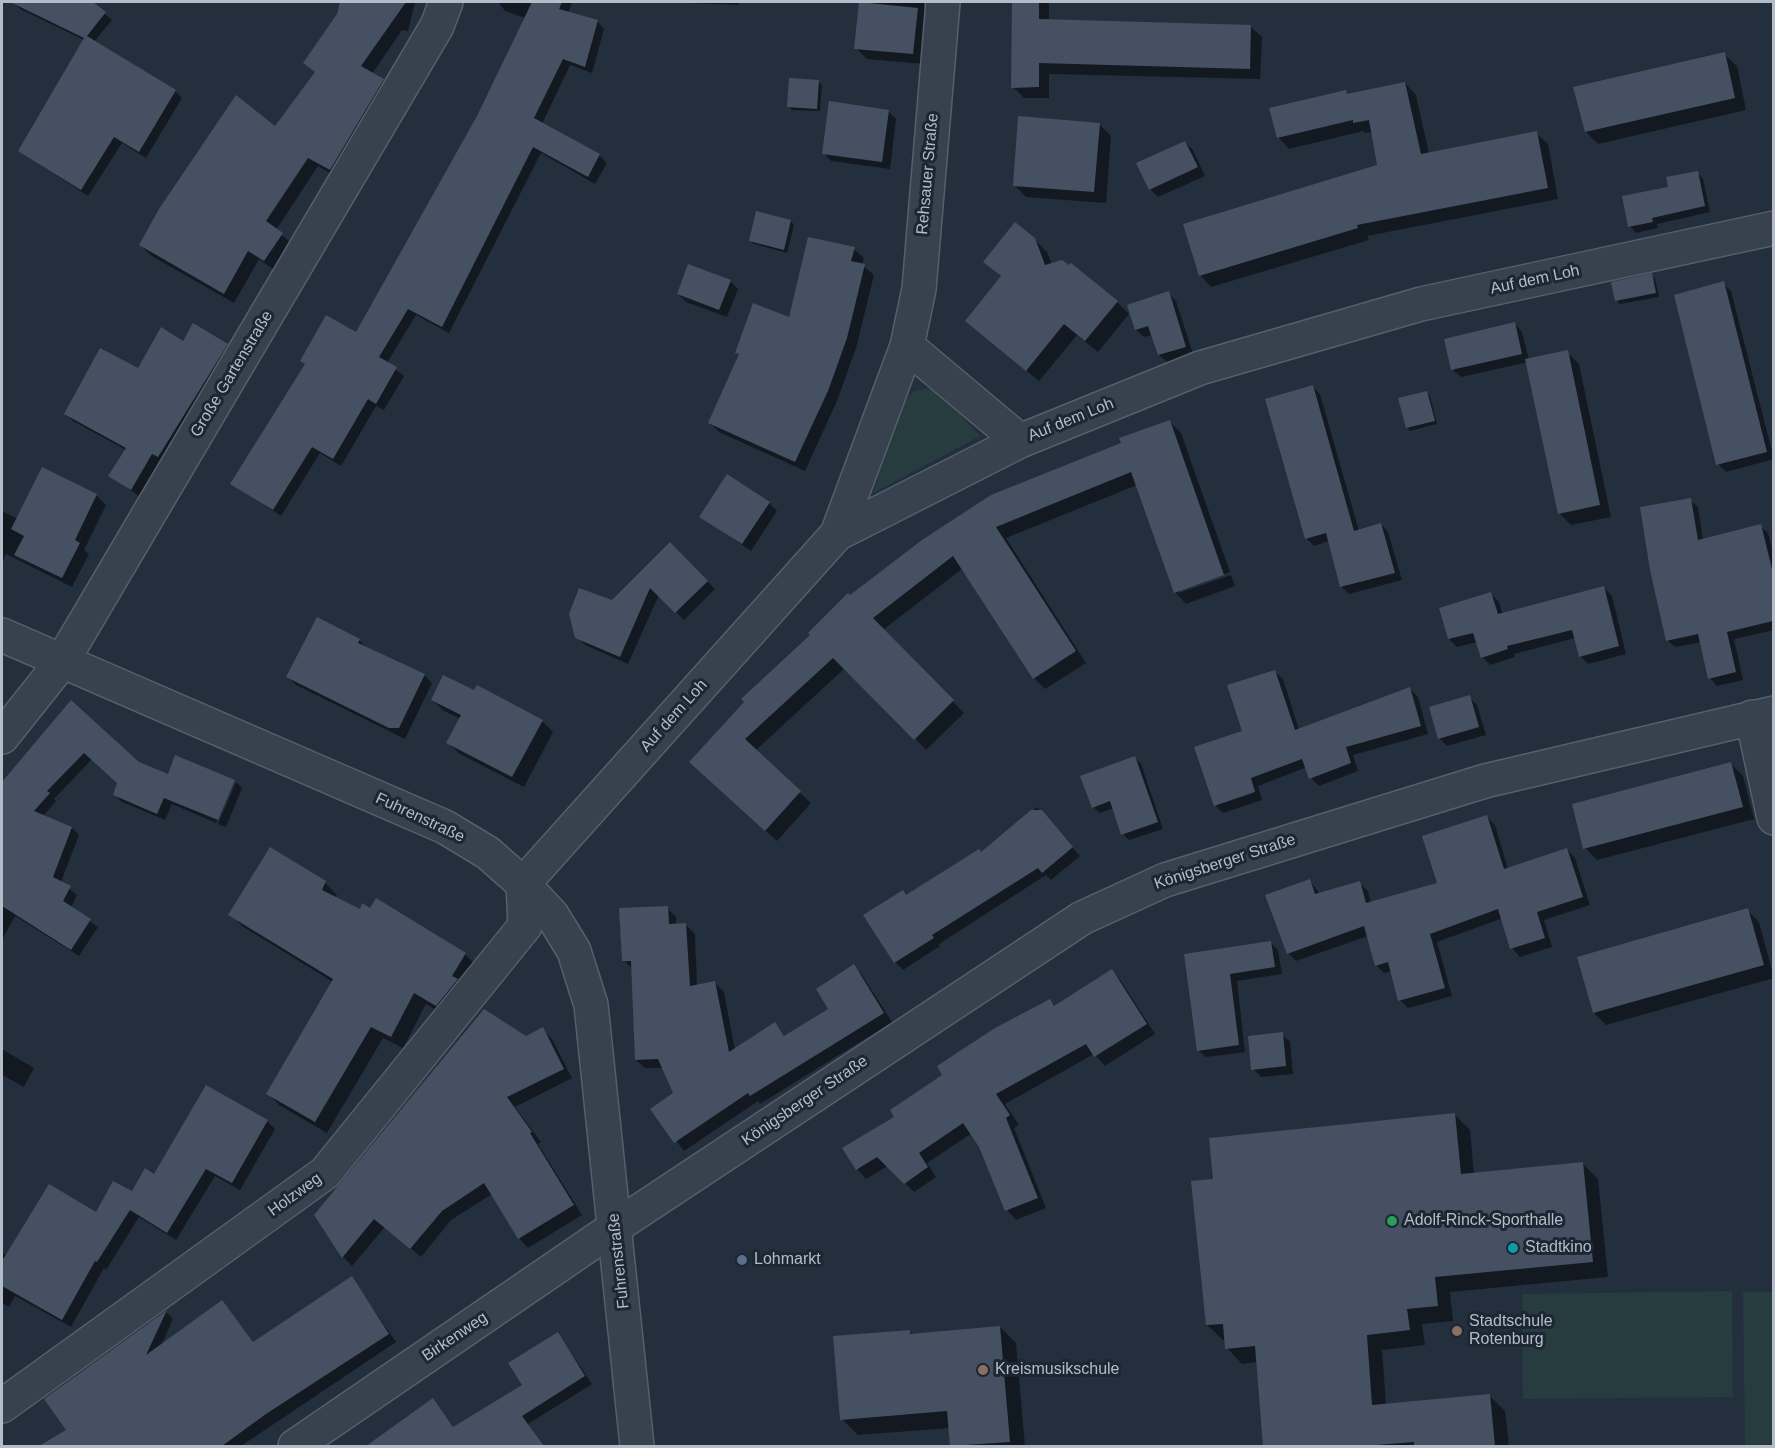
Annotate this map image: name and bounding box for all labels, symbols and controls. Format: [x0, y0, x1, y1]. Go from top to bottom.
street label: Rehsauer Straße [913, 112, 943, 236]
street label: Auf dem Loh [1489, 261, 1581, 299]
street label: Große Gartenstraße [187, 307, 277, 441]
street label: Auf dem Loh [1025, 394, 1117, 446]
street label: Auf dem Loh [637, 676, 711, 756]
street label: Fuhrenstraße [372, 789, 468, 847]
street label: Königsberger Straße [1152, 830, 1298, 894]
street label: Königsberger Straße [738, 1052, 872, 1150]
street label: Holzweg [265, 1169, 325, 1221]
place label: Adolf-Rinck-Sporthalle [1404, 1211, 1563, 1231]
street label: Fuhrenstraße [604, 1212, 634, 1310]
marker: Adolf-Rinck-Sporthalle [1385, 1214, 1399, 1228]
place label: Stadtkino [1525, 1238, 1592, 1258]
marker: Stadtkino [1506, 1241, 1520, 1255]
place label: Lohmarkt [754, 1250, 821, 1270]
marker: Lohmarkt [735, 1253, 749, 1267]
street label: Birkenweg [419, 1308, 491, 1366]
place label: Stadtschule Rotenburg [1469, 1312, 1553, 1350]
marker: Stadtschule Rotenburg [1450, 1324, 1464, 1338]
place label: Kreismusikschule [995, 1360, 1119, 1380]
marker: Kreismusikschule [976, 1363, 990, 1377]

